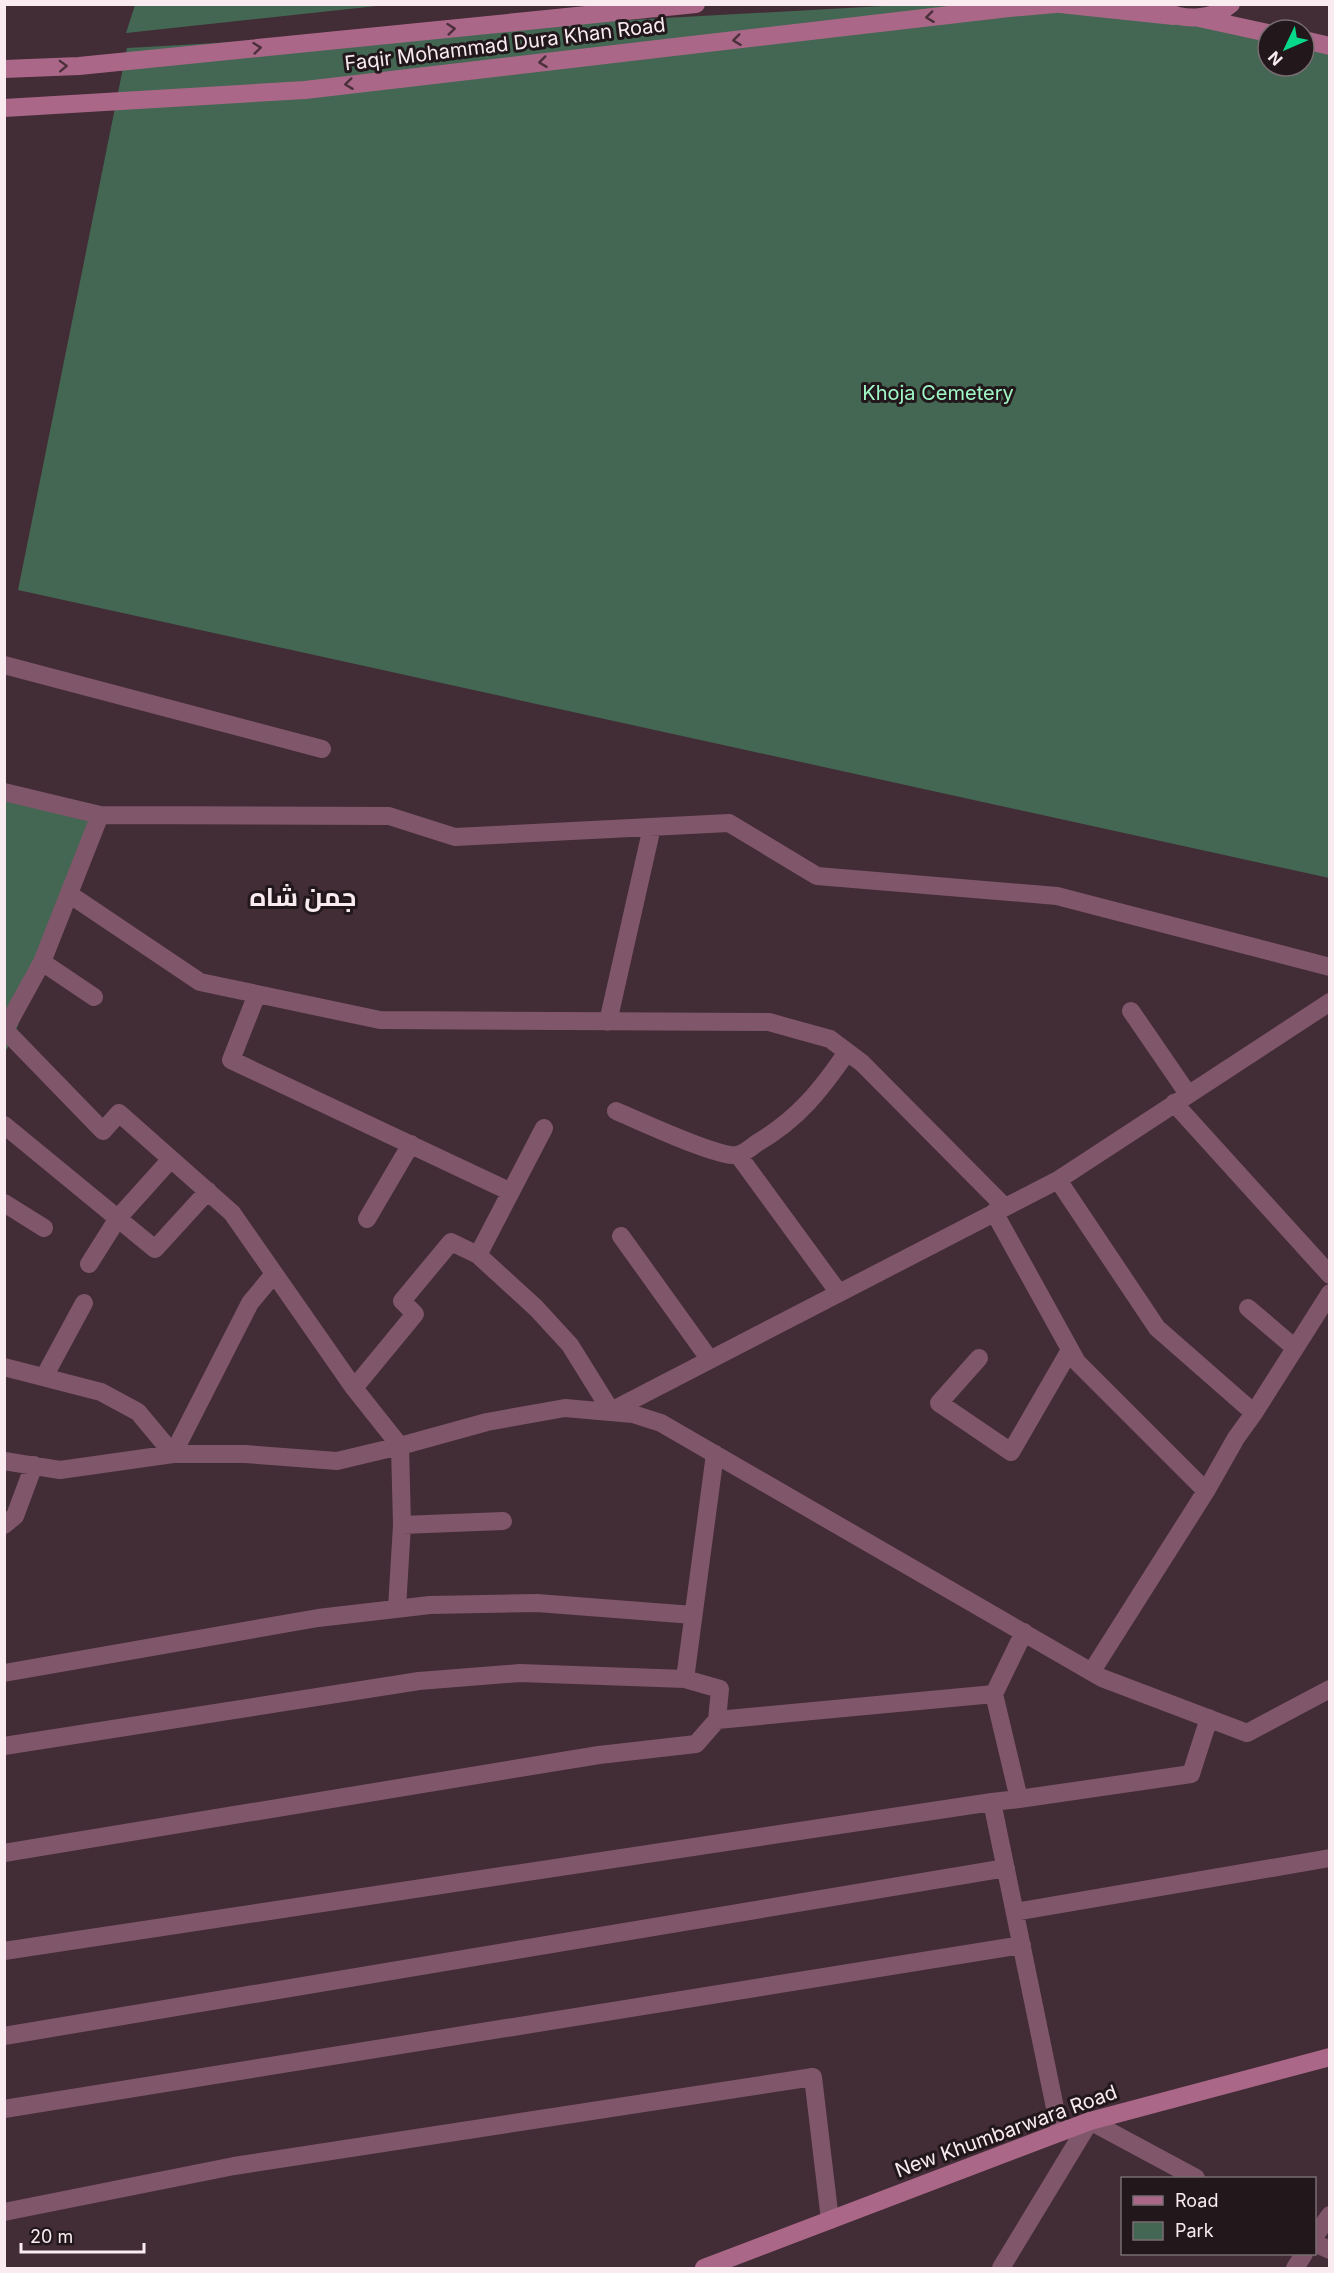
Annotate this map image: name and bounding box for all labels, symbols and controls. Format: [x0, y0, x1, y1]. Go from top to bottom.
one-way arrow [926, 10, 935, 23]
street label: Faqir Mohammad Dura Khan Road [343, 12, 667, 76]
north arrow [1256, 18, 1316, 78]
one-way arrow [447, 23, 456, 35]
one-way arrow [732, 33, 741, 45]
one-way arrow [252, 42, 262, 55]
text: N [1264, 47, 1287, 70]
one-way arrow [538, 55, 548, 68]
one-way arrow [58, 60, 67, 73]
one-way arrow [345, 78, 354, 90]
park label: Khoja Cemetery [862, 381, 1014, 405]
district label: جمن شاہ [249, 881, 357, 913]
street label: New Khumbarwara Road [892, 2080, 1120, 2182]
legend [1121, 2177, 1316, 2255]
text: Road [1175, 2190, 1218, 2211]
scale bar [21, 2216, 144, 2254]
text: Park [1175, 2220, 1214, 2241]
text: 20 m [30, 2226, 73, 2247]

